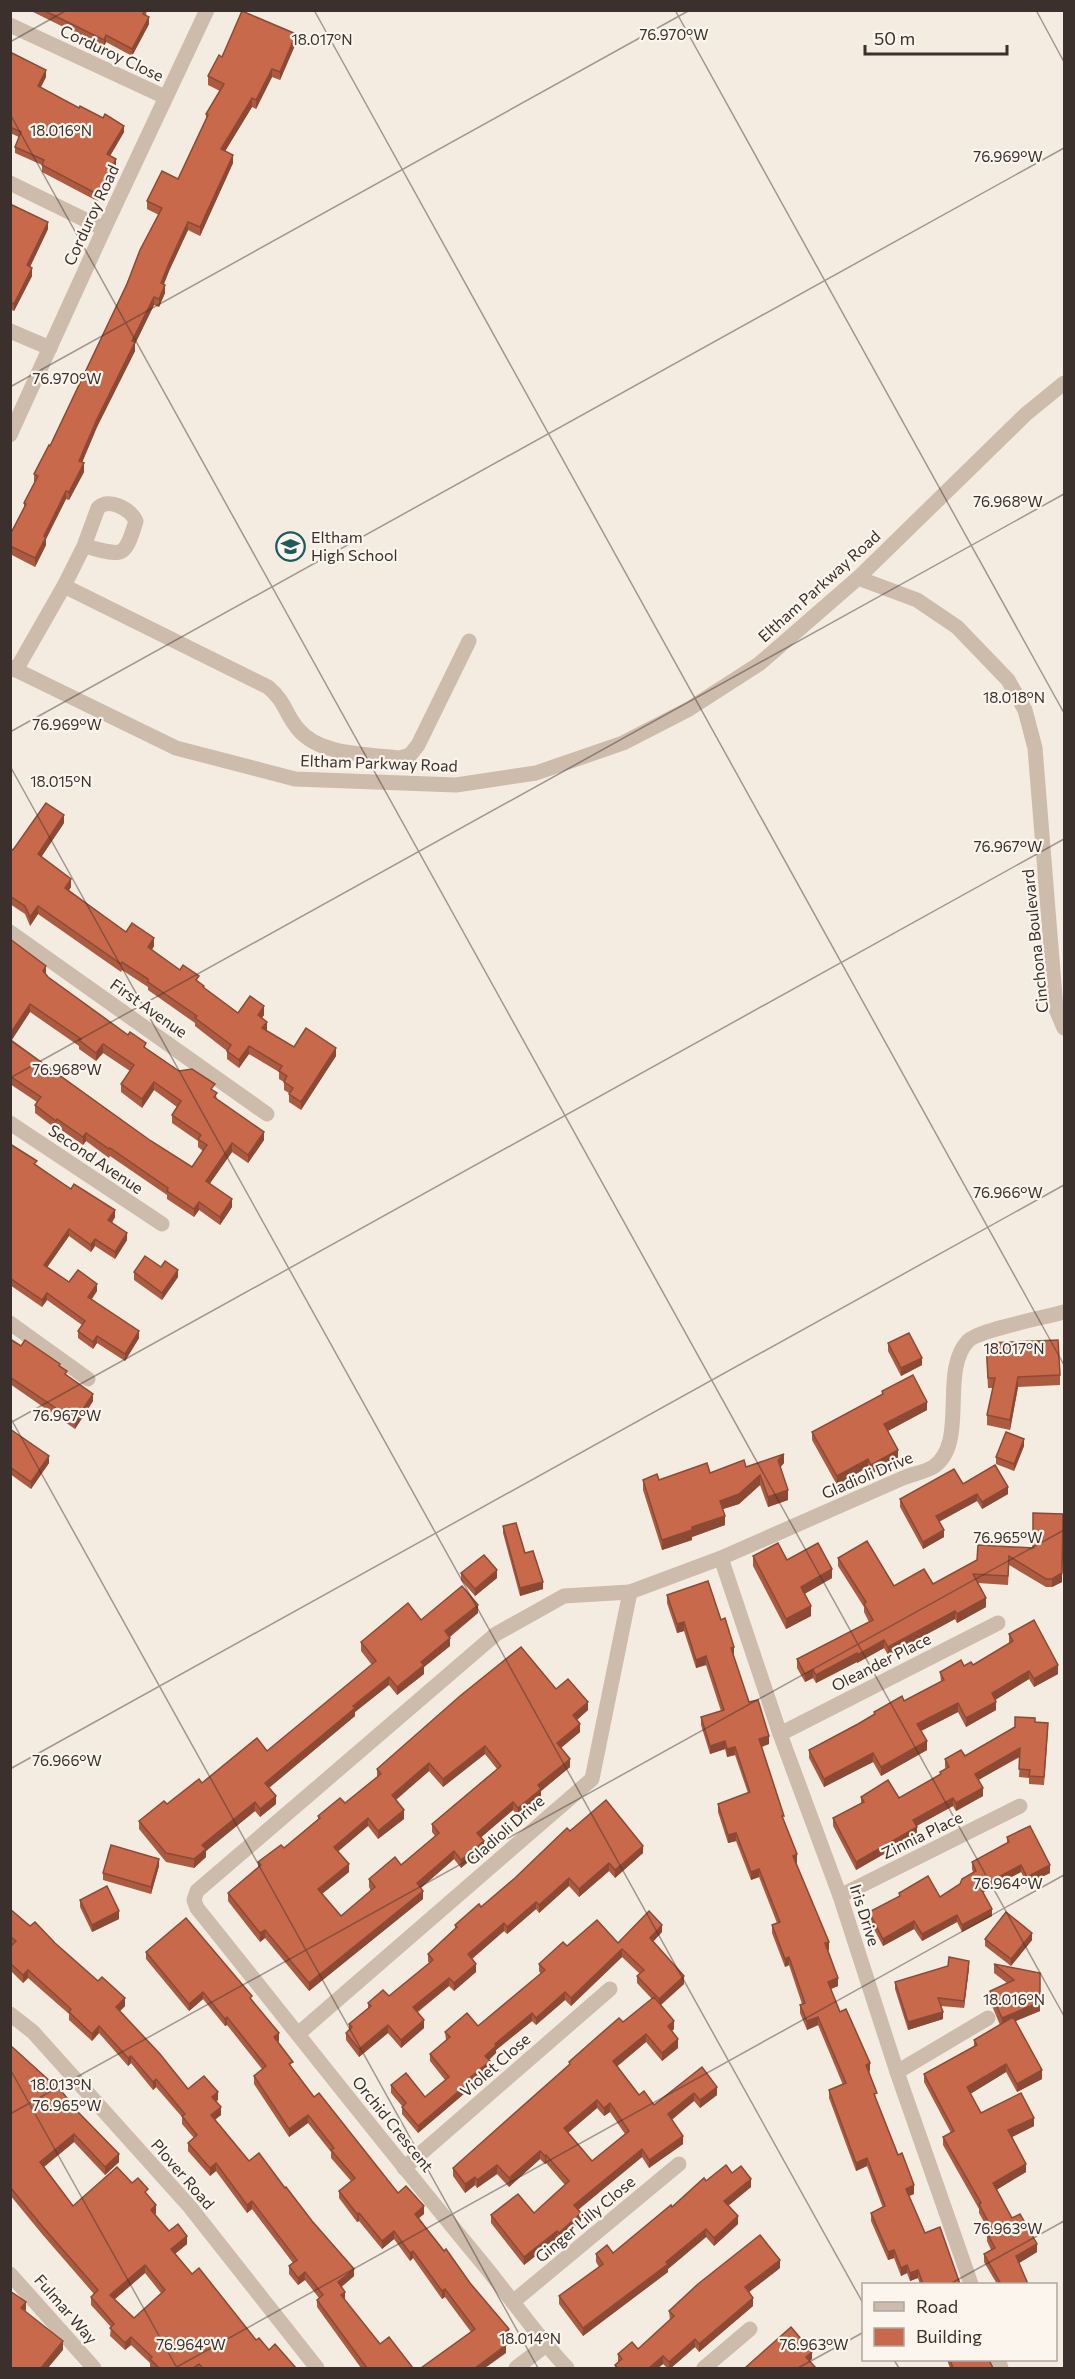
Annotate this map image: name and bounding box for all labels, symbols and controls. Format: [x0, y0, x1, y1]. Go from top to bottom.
scale bar [865, 18, 1008, 56]
street label: Corduroy Close [58, 20, 167, 85]
text: 76.970°W [639, 25, 709, 43]
text: 50 m [874, 27, 915, 49]
text: 18.017°N [291, 30, 353, 48]
text: 18.016°N [30, 121, 92, 139]
text: 76.969°W [973, 147, 1043, 165]
street label: Corduroy Road [59, 161, 122, 268]
text: 76.970°W [32, 369, 102, 387]
text: 76.968°W [973, 492, 1043, 510]
street label: Eltham Parkway Road [754, 526, 884, 645]
place label: Eltham High School [311, 527, 398, 564]
school or university icon: Eltham High School [274, 530, 306, 562]
text: 18.018°N [983, 688, 1045, 706]
text: 76.969°W [32, 715, 102, 733]
street label: Eltham Parkway Road [300, 750, 458, 775]
text: 18.015°N [30, 772, 92, 790]
text: 76.967°W [974, 837, 1042, 855]
street label: Cinchona Boulevard [1018, 868, 1051, 1014]
street label: First Avenue [107, 974, 191, 1041]
text: 76.968°W [32, 1060, 102, 1078]
street label: Second Avenue [45, 1120, 147, 1197]
text: 76.966°W [973, 1183, 1043, 1201]
text: 18.017°N [983, 1339, 1045, 1357]
text: 76.967°W [33, 1406, 101, 1424]
street label: Gladioli Drive [818, 1447, 915, 1502]
text: 76.965°W [973, 1528, 1043, 1546]
street label: Oleander Place [828, 1628, 934, 1695]
text: 76.966°W [32, 1751, 102, 1769]
street label: Gladioli Drive [462, 1791, 547, 1869]
street label: Zinnia Place [878, 1807, 965, 1862]
text: 76.964°W [973, 1874, 1043, 1892]
street label: Iris Drive [847, 1881, 884, 1948]
text: 18.016°N [983, 1990, 1045, 2008]
street label: Violet Close [456, 2029, 534, 2100]
street label: Orchid Crescent [349, 2072, 438, 2176]
text: 18.013°N [30, 2075, 92, 2093]
text: 76.965°W [32, 2096, 102, 2114]
street label: Plover Road [148, 2135, 219, 2213]
street label: Ginger Lilly Close [531, 2171, 638, 2266]
text: 76.963°W [973, 2219, 1043, 2237]
street label: Fulmar Way [31, 2270, 102, 2347]
legend [862, 2283, 1057, 2361]
text: Road [916, 2295, 958, 2317]
text: Building [916, 2325, 982, 2347]
text: 18.014°N [499, 2329, 561, 2347]
text: 76.964°W [156, 2335, 226, 2353]
text: 76.963°W [779, 2335, 849, 2353]

